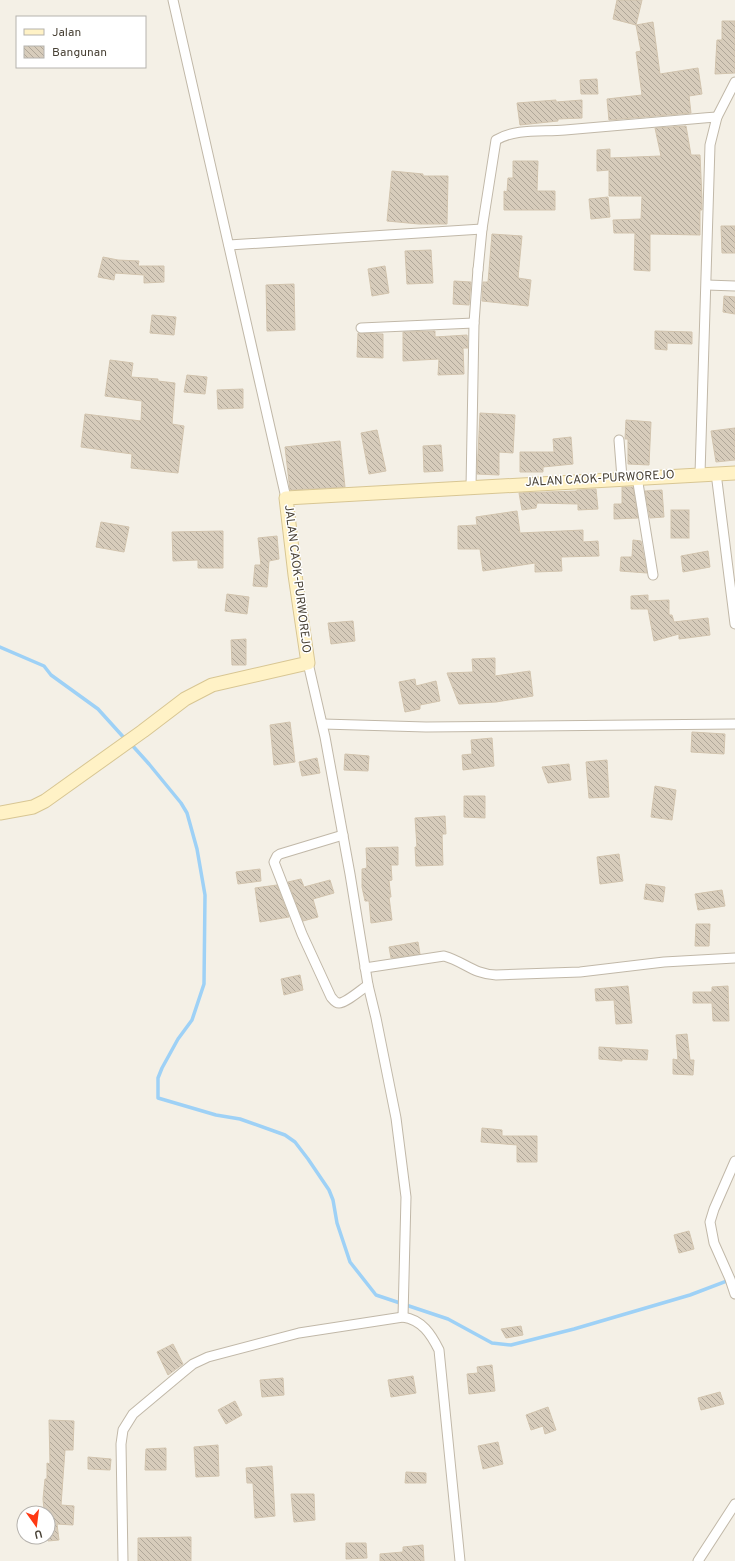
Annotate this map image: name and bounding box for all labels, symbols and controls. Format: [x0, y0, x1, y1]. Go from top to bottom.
legend [16, 16, 146, 68]
text: Jalan [52, 25, 81, 41]
text: Bangunan [52, 45, 107, 61]
street label: JALAN CAOK-PURWOREJO [525, 467, 675, 491]
street label: JALAN CAOK-PURWOREJO [280, 504, 314, 654]
north arrow [16, 1505, 56, 1545]
text: U [33, 1526, 44, 1541]

